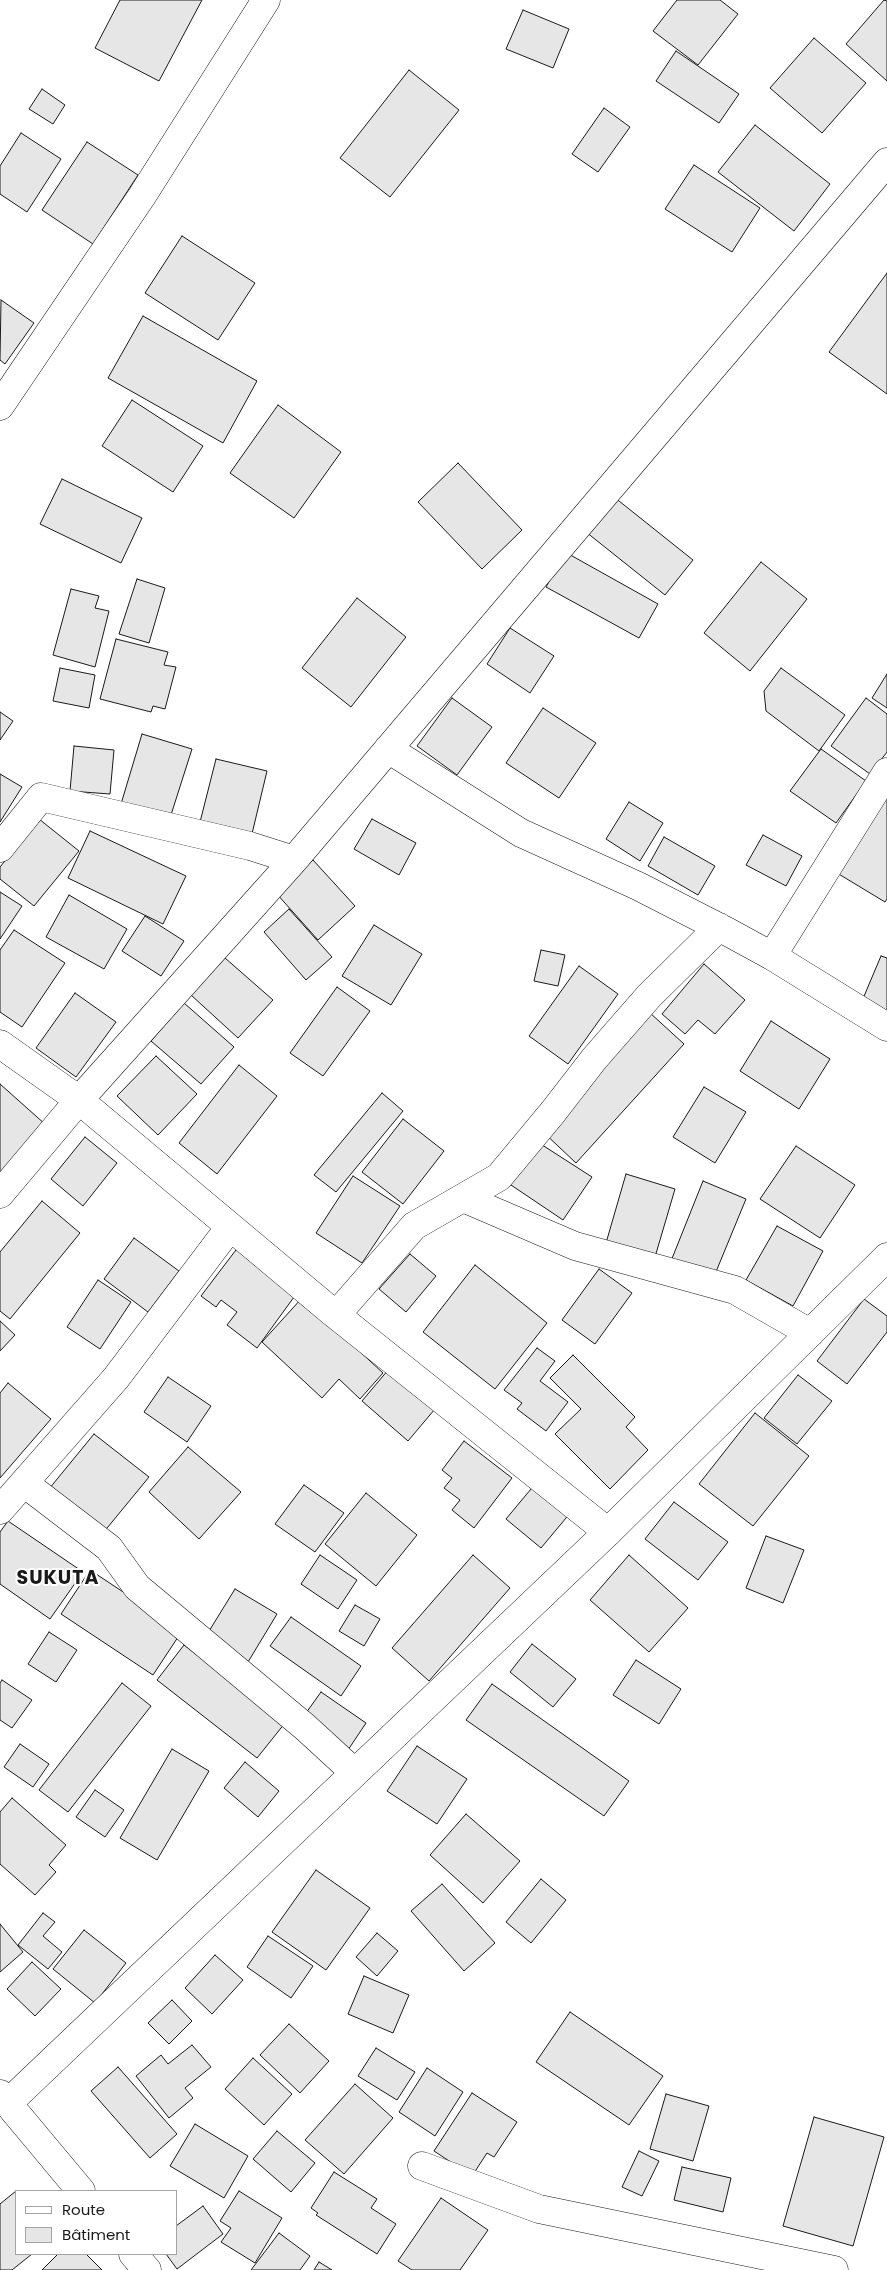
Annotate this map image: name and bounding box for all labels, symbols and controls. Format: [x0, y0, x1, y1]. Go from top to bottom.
district label: SUKUTA [16, 1568, 100, 1590]
legend [15, 2190, 178, 2255]
text: Route [62, 2199, 105, 2220]
text: Bâtiment [62, 2224, 130, 2245]

